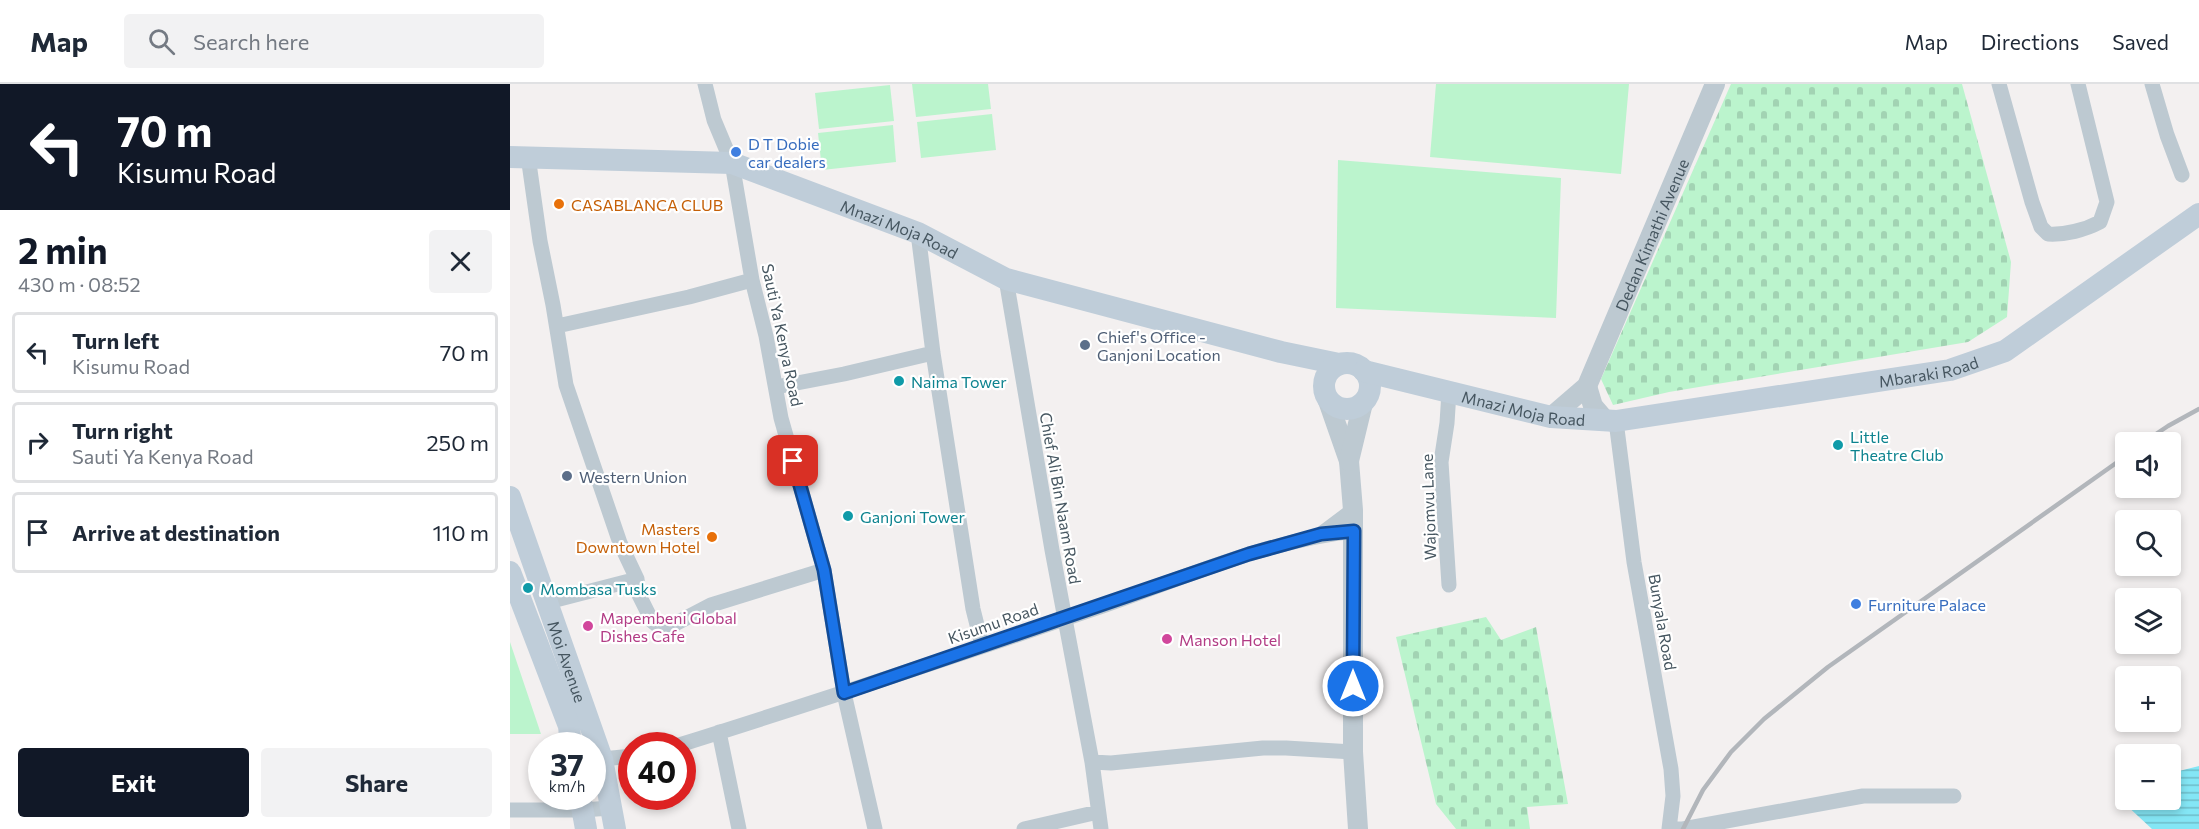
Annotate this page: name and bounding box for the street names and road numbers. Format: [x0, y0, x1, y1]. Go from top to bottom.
street label: Dedan Kimathi Avenue [1611, 155, 1692, 314]
street label: Mnazi Moja Road [838, 195, 961, 262]
street label: Sauti Ya Kenya Road [759, 262, 807, 408]
street label: Mbaraki Road [1877, 352, 1980, 390]
street label: Mnazi Moja Road [1460, 386, 1586, 429]
street label: Chief Ali Bin Naam Road [1037, 411, 1085, 585]
street label: Wajomvu Lane [1417, 453, 1439, 561]
street label: Bunyala Road [1645, 572, 1681, 672]
street label: Kisumu Road [945, 599, 1041, 647]
street label: Moi Avenue [545, 618, 591, 705]

